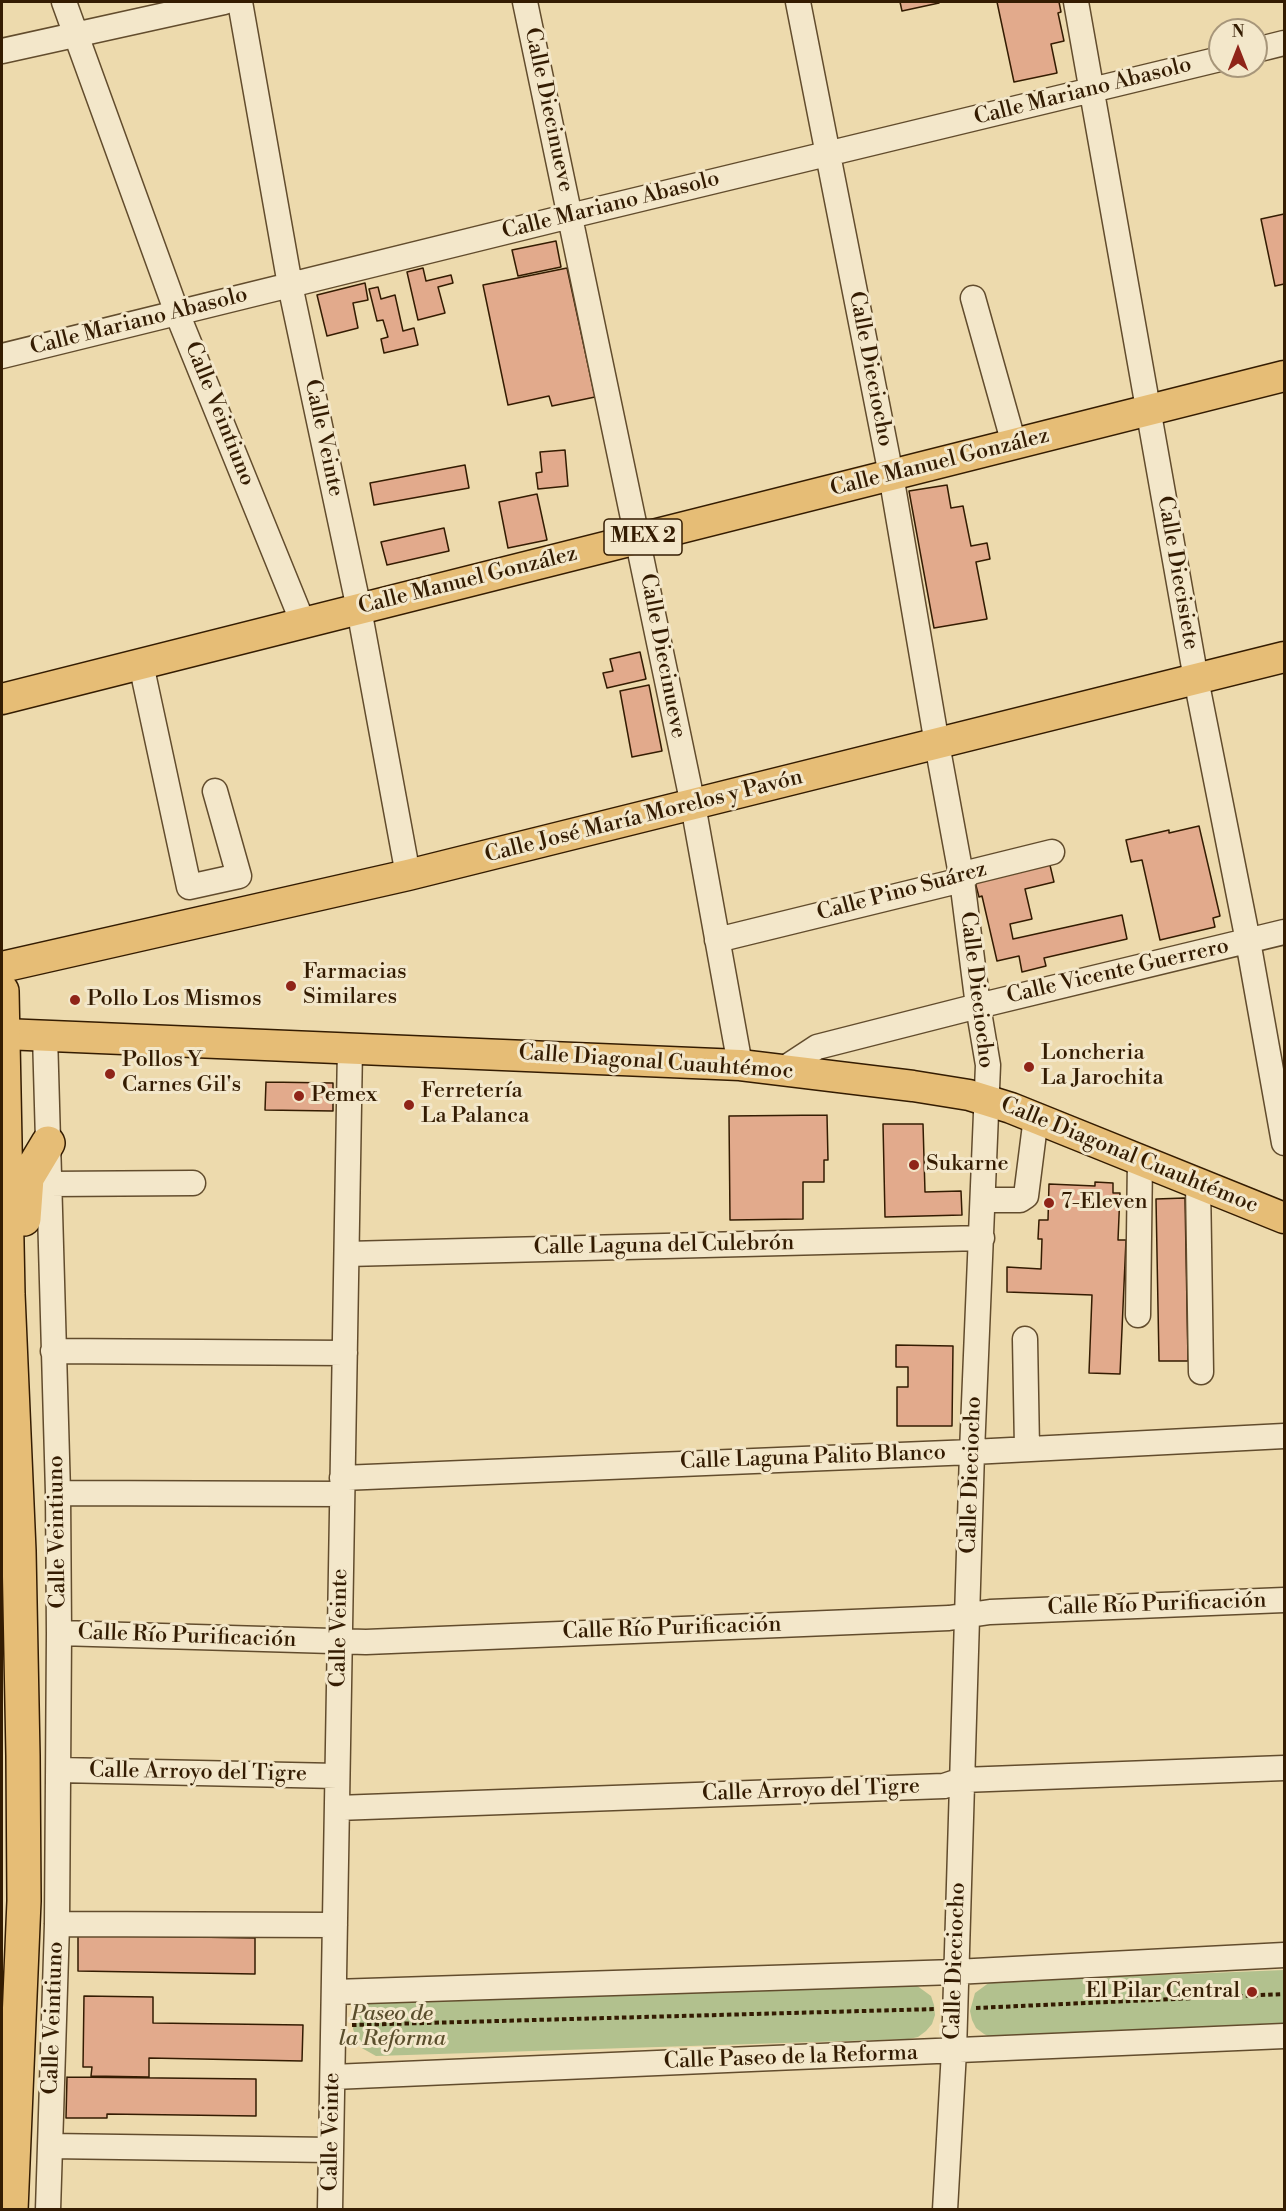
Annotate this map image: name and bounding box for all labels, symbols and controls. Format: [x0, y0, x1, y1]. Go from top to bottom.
north arrow [1208, 18, 1268, 78]
text: N [1232, 22, 1244, 42]
street label: Calle Diecinueve [518, 26, 578, 194]
street label: Calle Mariano Abasolo [972, 52, 1194, 132]
street label: Calle Mariano Abasolo [500, 166, 722, 246]
street label: Calle Mariano Abasolo [28, 282, 250, 362]
street label: Calle Dieciocho [842, 289, 898, 449]
street label: Calle Veintiuno [178, 338, 260, 490]
street label: Calle Veinte [298, 377, 348, 499]
street label: Calle Manuel González [828, 423, 1052, 503]
street label: Calle Diecisiete [1151, 494, 1203, 652]
road number: MEX 2 [604, 519, 682, 555]
street label: Calle Manuel González [356, 541, 580, 621]
street label: Calle Diecinueve [633, 571, 691, 741]
street label: Calle José María Morelos y Pavón [482, 765, 806, 869]
street label: Calle Pino Suárez [814, 857, 990, 927]
street label: Calle Dieciocho [953, 910, 999, 1070]
street label: Calle Vicente Guerrero [1004, 934, 1232, 1010]
place label: Farmacias Similares [303, 960, 407, 1011]
marker: Farmacias Similares [284, 979, 298, 993]
place label: Pollo Los Mismos [87, 987, 262, 1013]
marker: Pollo Los Mismos [68, 993, 82, 1007]
street label: Calle Diagonal Cuauhtémoc [518, 1040, 794, 1086]
place label: Loncheria La Jarochita [1041, 1041, 1164, 1092]
place label: Pollos Y Carnes Gil's [122, 1048, 241, 1100]
marker: Loncheria La Jarochita [1022, 1060, 1036, 1074]
marker: Pollos Y Carnes Gil's [103, 1067, 117, 1081]
place label: Ferretería La Palanca [421, 1079, 529, 1130]
place label: Pemex [311, 1083, 377, 1109]
marker: Pemex [292, 1089, 306, 1103]
street label: Calle Diagonal Cuauhtémoc [996, 1092, 1262, 1220]
marker: Ferretería La Palanca [402, 1098, 416, 1112]
place label: Sukarne [926, 1152, 1009, 1178]
marker: Sukarne [907, 1158, 921, 1172]
place label: 7-Eleven [1061, 1190, 1148, 1216]
marker: 7-Eleven [1042, 1196, 1056, 1210]
street label: Calle Laguna del Culebrón [534, 1231, 794, 1261]
street label: Calle Dieciocho [956, 1396, 988, 1554]
street label: Calle Laguna Palito Blanco [680, 1440, 946, 1476]
street label: Calle Veintiuno [43, 1455, 73, 1609]
street label: Calle Veinte [326, 1568, 354, 1688]
street label: Calle Río Purificación [1047, 1588, 1267, 1622]
street label: Calle Río Purificación [562, 1612, 782, 1646]
street label: Calle Río Purificación [77, 1620, 297, 1654]
street label: Calle Arroyo del Tigre [89, 1758, 307, 1788]
street label: Calle Arroyo del Tigre [702, 1774, 920, 1808]
street label: Calle Dieciocho [940, 1882, 972, 2040]
street label: Calle Veintiuno [38, 1941, 70, 2095]
place label: El Pilar Central [1086, 1979, 1240, 2005]
marker: El Pilar Central [1245, 1985, 1259, 1999]
park label: Paseo de la Reforma [338, 2002, 446, 2054]
street label: Calle Paseo de la Reforma [663, 2040, 919, 2076]
street label: Calle Veinte [318, 2072, 346, 2192]

